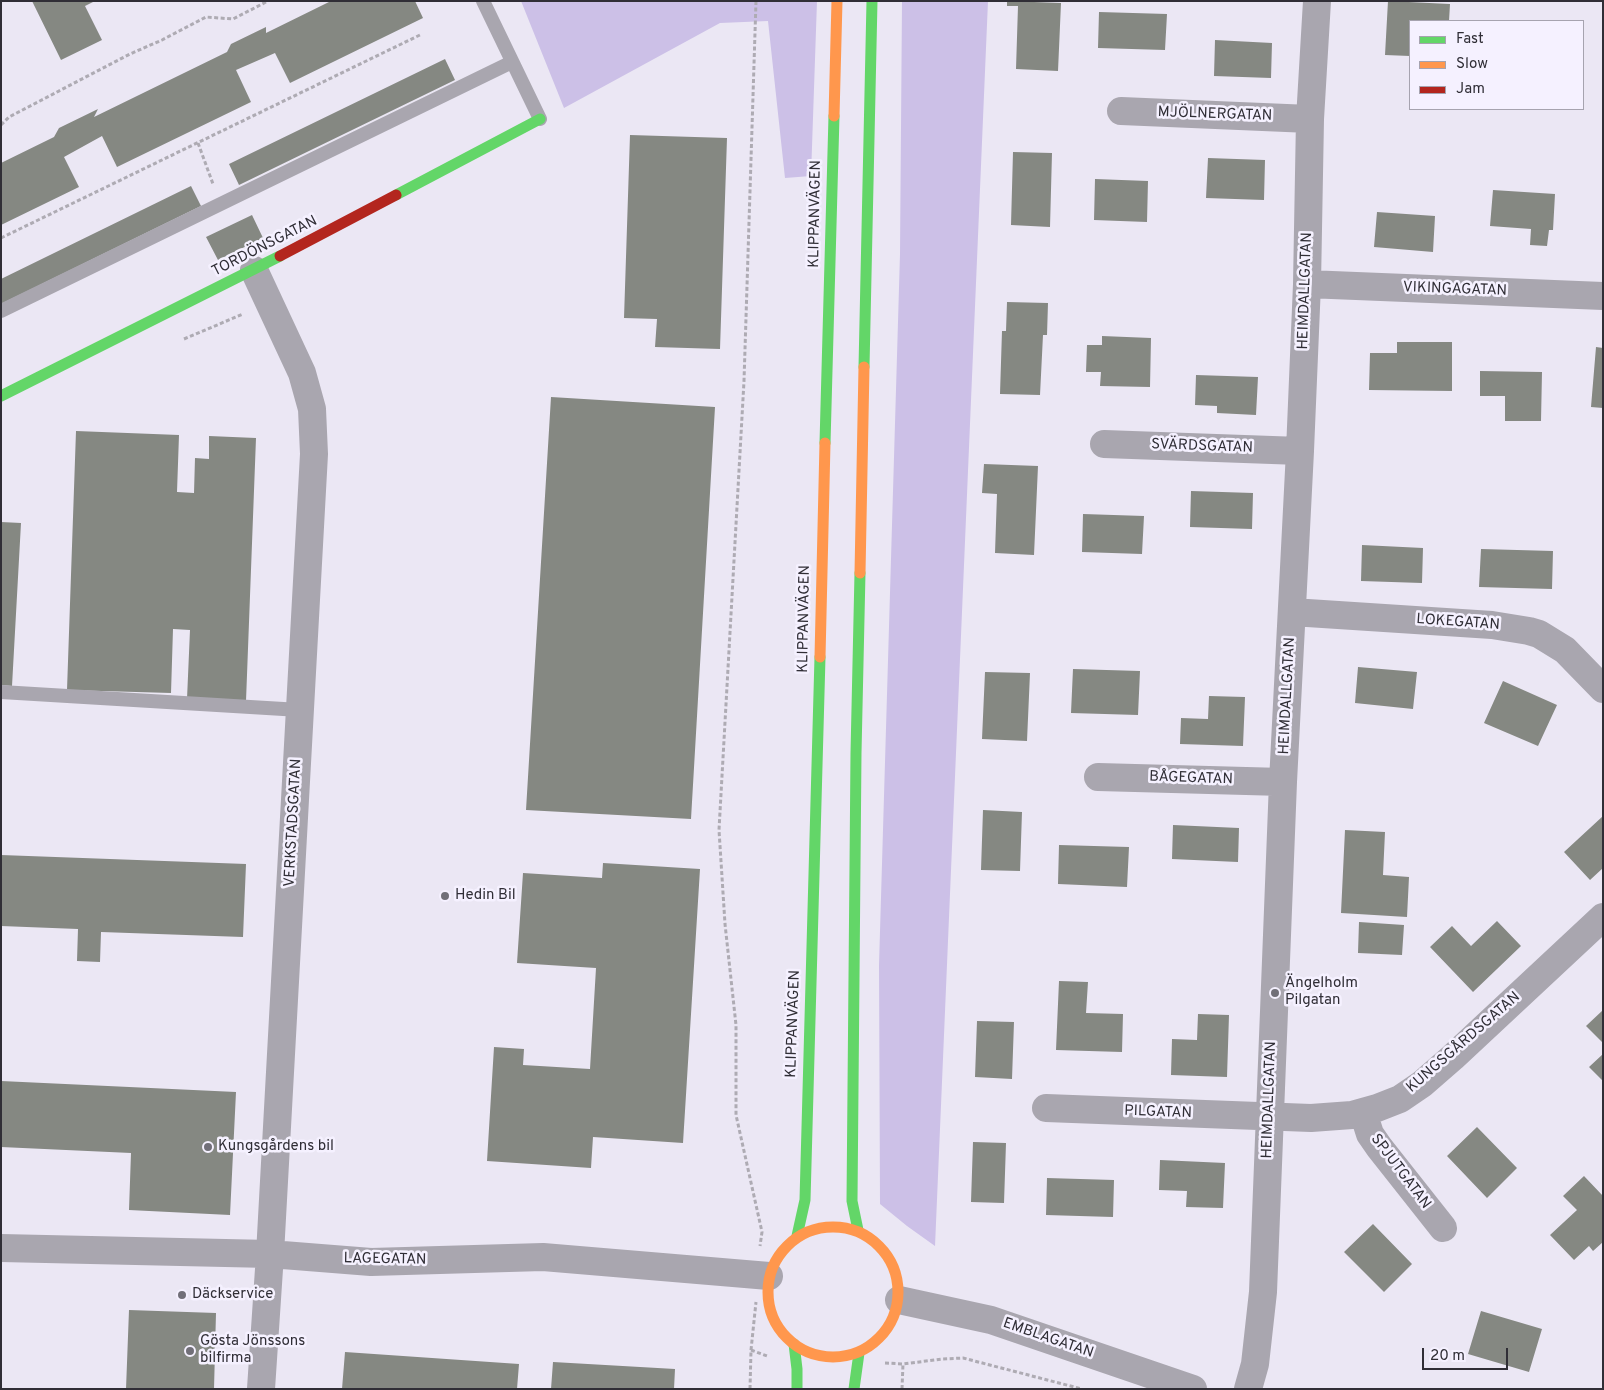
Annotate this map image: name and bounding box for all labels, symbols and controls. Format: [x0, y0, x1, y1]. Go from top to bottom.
legend [1409, 20, 1584, 110]
text: Fast [1456, 30, 1484, 49]
text: Slow [1456, 55, 1488, 74]
text: Jam [1456, 80, 1485, 99]
street label: MJÖLNERGATAN [1157, 104, 1273, 126]
street label: KLIPPANVÄGEN [806, 160, 826, 268]
street label: TORDÖNSGATAN [209, 213, 321, 281]
street label: HEIMDALLGATAN [1295, 232, 1317, 350]
street label: VIKINGAGATAN [1403, 279, 1507, 301]
street label: SVÄRDSGATAN [1151, 436, 1253, 458]
street label: KLIPPANVÄGEN [795, 565, 815, 673]
street label: LOKEGATAN [1416, 611, 1500, 635]
street label: HEIMDALLGATAN [1276, 637, 1300, 755]
street label: VERKSTADSGATAN [282, 758, 306, 888]
street label: BÅGEGATAN [1149, 769, 1233, 789]
place label: Hedin Bil [455, 887, 516, 905]
marker: Hedin Bil [439, 890, 451, 902]
street label: KLIPPANVÄGEN [783, 970, 805, 1078]
place label: Ängelholm Pilgatan [1285, 975, 1358, 1010]
marker: Ängelholm Pilgatan [1269, 987, 1281, 999]
street label: KUNGSGÅRDSGATAN [1403, 989, 1525, 1097]
street label: HEIMDALLGATAN [1259, 1041, 1281, 1159]
street label: PILGATAN [1124, 1103, 1192, 1123]
street label: SPJUTGATAN [1366, 1131, 1434, 1213]
place label: Kungsgårdens bil [218, 1138, 334, 1156]
marker: Kungsgårdens bil [202, 1141, 214, 1153]
street label: LAGEGATAN [343, 1250, 427, 1270]
place label: Däckservice [192, 1286, 273, 1304]
marker: Däckservice [176, 1289, 188, 1301]
street label: EMBLAGATAN [1000, 1315, 1096, 1363]
place label: Gösta Jönssons bilfirma [200, 1333, 305, 1368]
scale bar [1424, 1338, 1510, 1370]
marker: Gösta Jönssons bilfirma [184, 1345, 196, 1357]
text: 20 m [1430, 1347, 1465, 1366]

